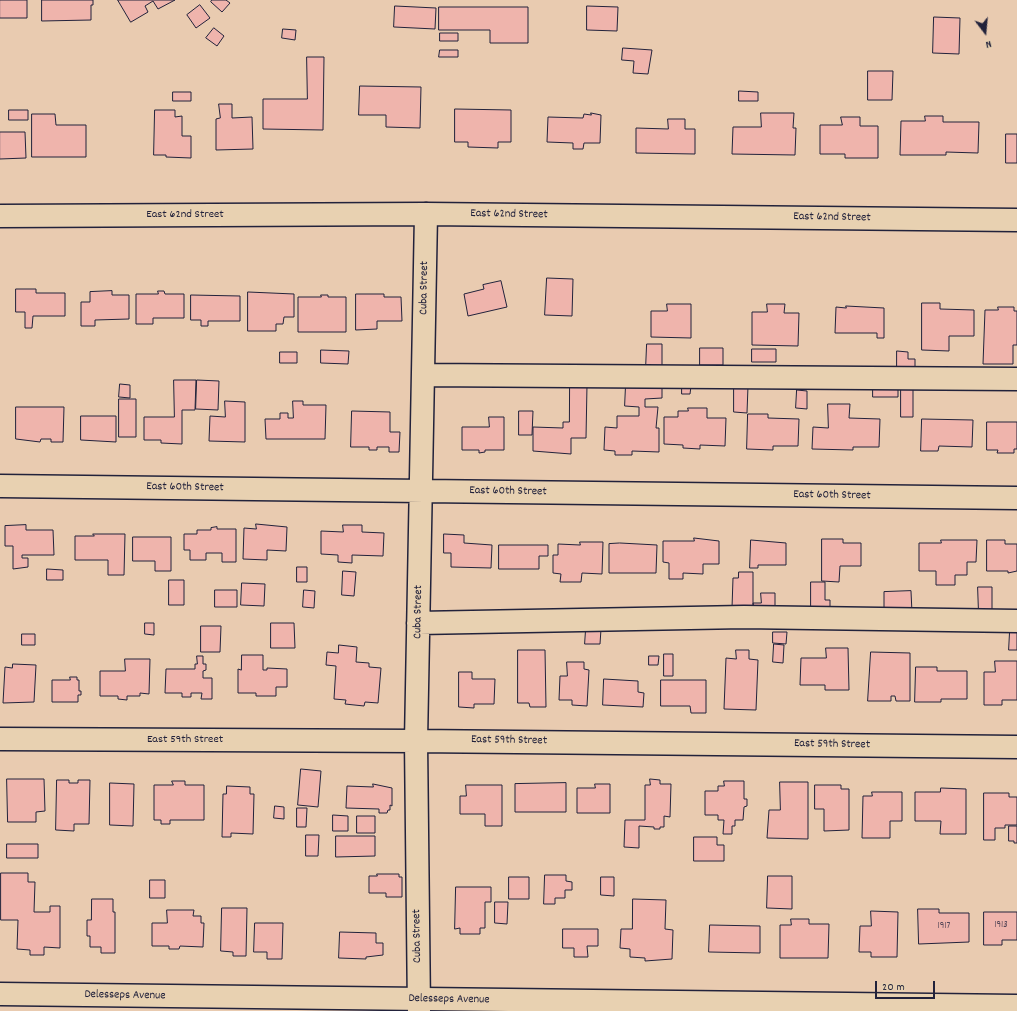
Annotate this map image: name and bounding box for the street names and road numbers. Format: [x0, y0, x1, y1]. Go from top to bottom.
street label: East 62nd Street [470, 207, 548, 223]
street label: East 62nd Street [146, 208, 224, 222]
street label: East 62nd Street [793, 210, 871, 226]
street label: Cuba Street [417, 261, 433, 315]
street label: East 60th Street [146, 480, 224, 496]
street label: East 60th Street [469, 484, 547, 500]
street label: East 60th Street [793, 488, 871, 504]
street label: Cuba Street [411, 585, 427, 639]
street label: East 59th Street [147, 733, 223, 747]
street label: East 59th Street [471, 733, 547, 749]
street label: East 59th Street [794, 737, 870, 753]
street label: Cuba Street [410, 909, 426, 963]
street label: Delesseps Avenue [84, 988, 166, 1004]
street label: Delesseps Avenue [408, 992, 490, 1008]

